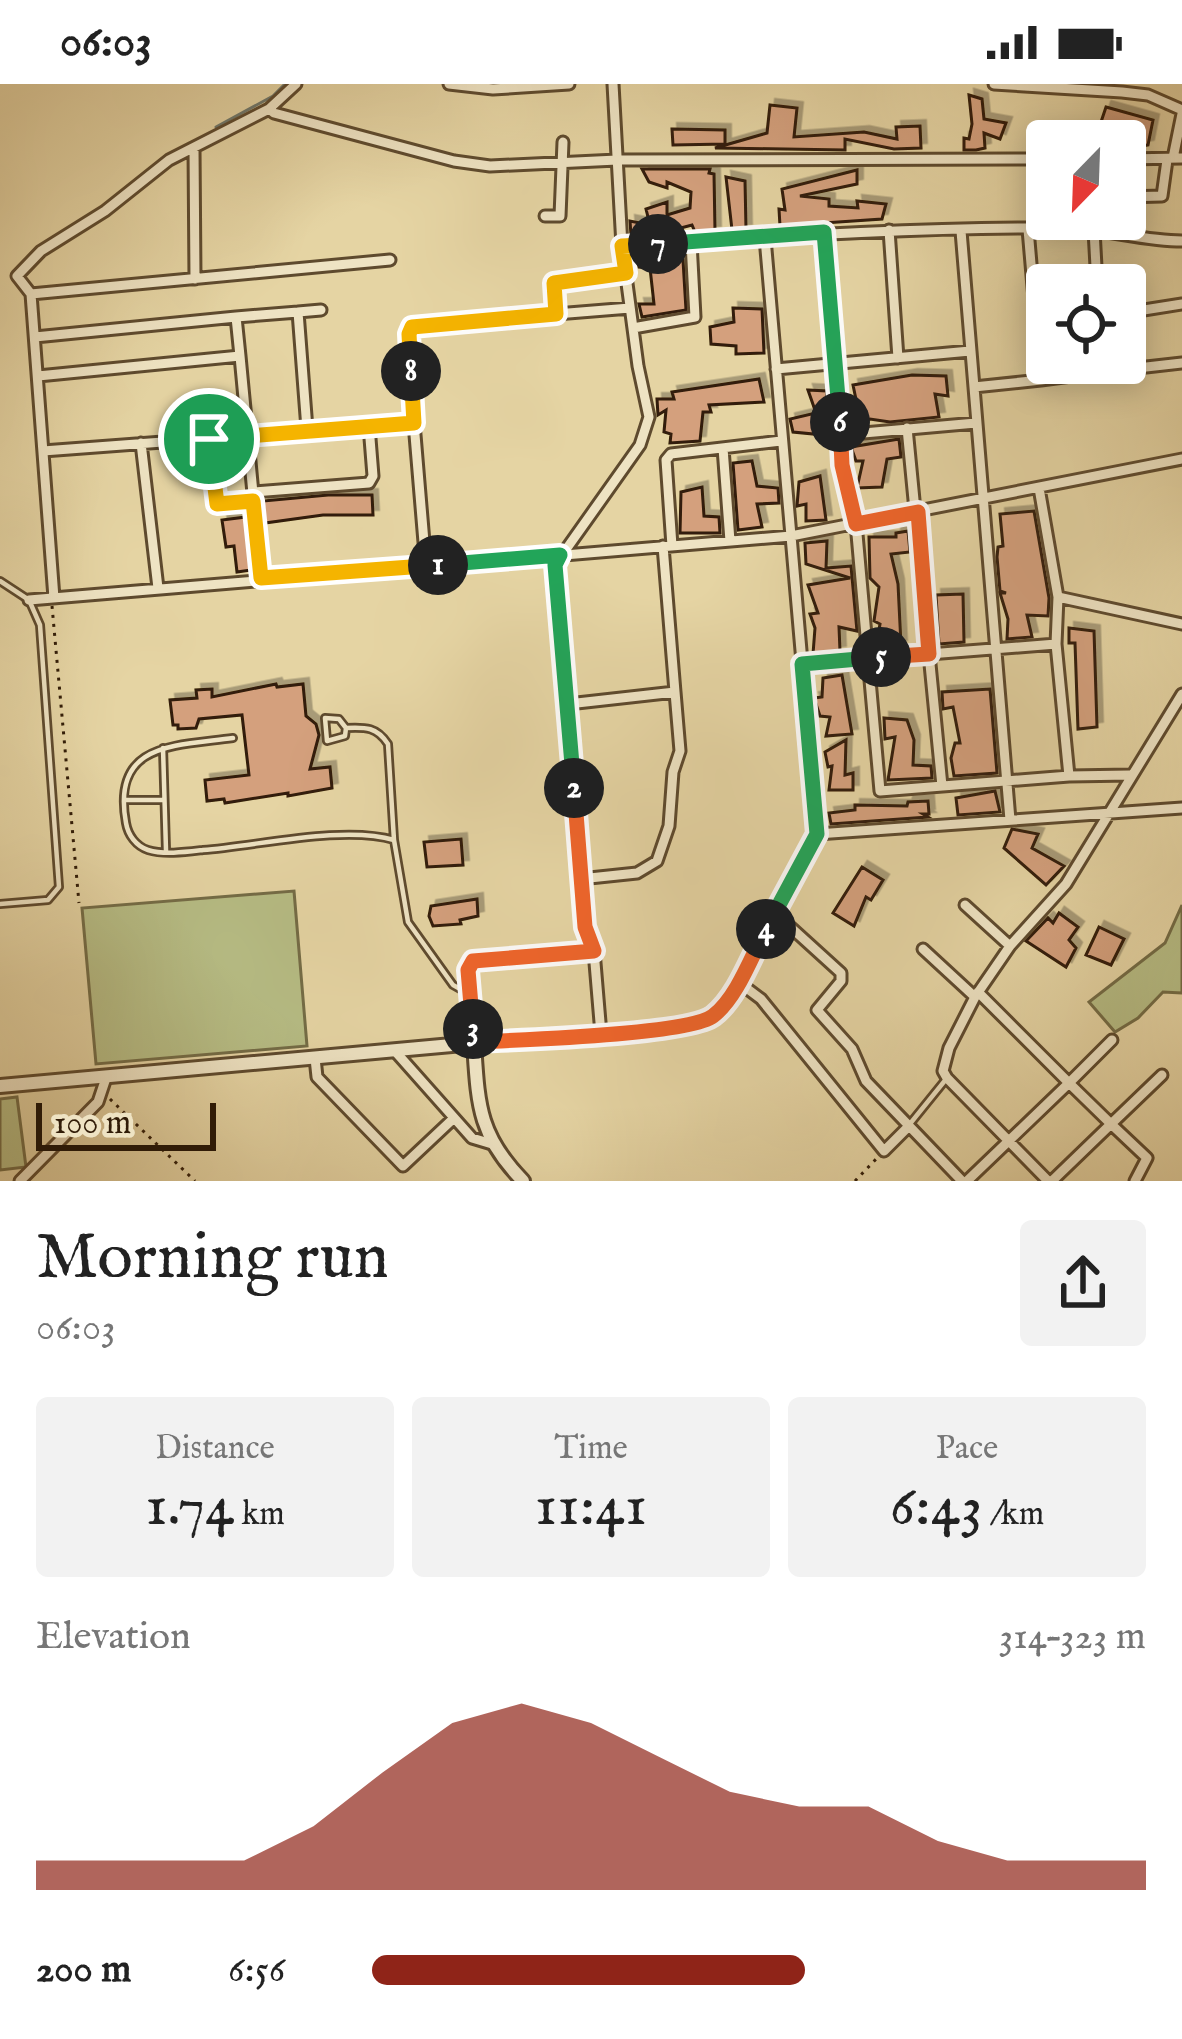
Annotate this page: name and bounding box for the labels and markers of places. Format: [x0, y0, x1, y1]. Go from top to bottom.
pin: 7 [628, 214, 688, 274]
pin: 8 [381, 341, 441, 401]
pin [158, 388, 260, 490]
pin: 6 [810, 392, 870, 452]
pin: 1 [408, 535, 468, 595]
pin: 5 [851, 627, 911, 687]
pin: 2 [544, 758, 604, 818]
pin: 4 [736, 899, 796, 959]
pin: 3 [443, 999, 503, 1059]

